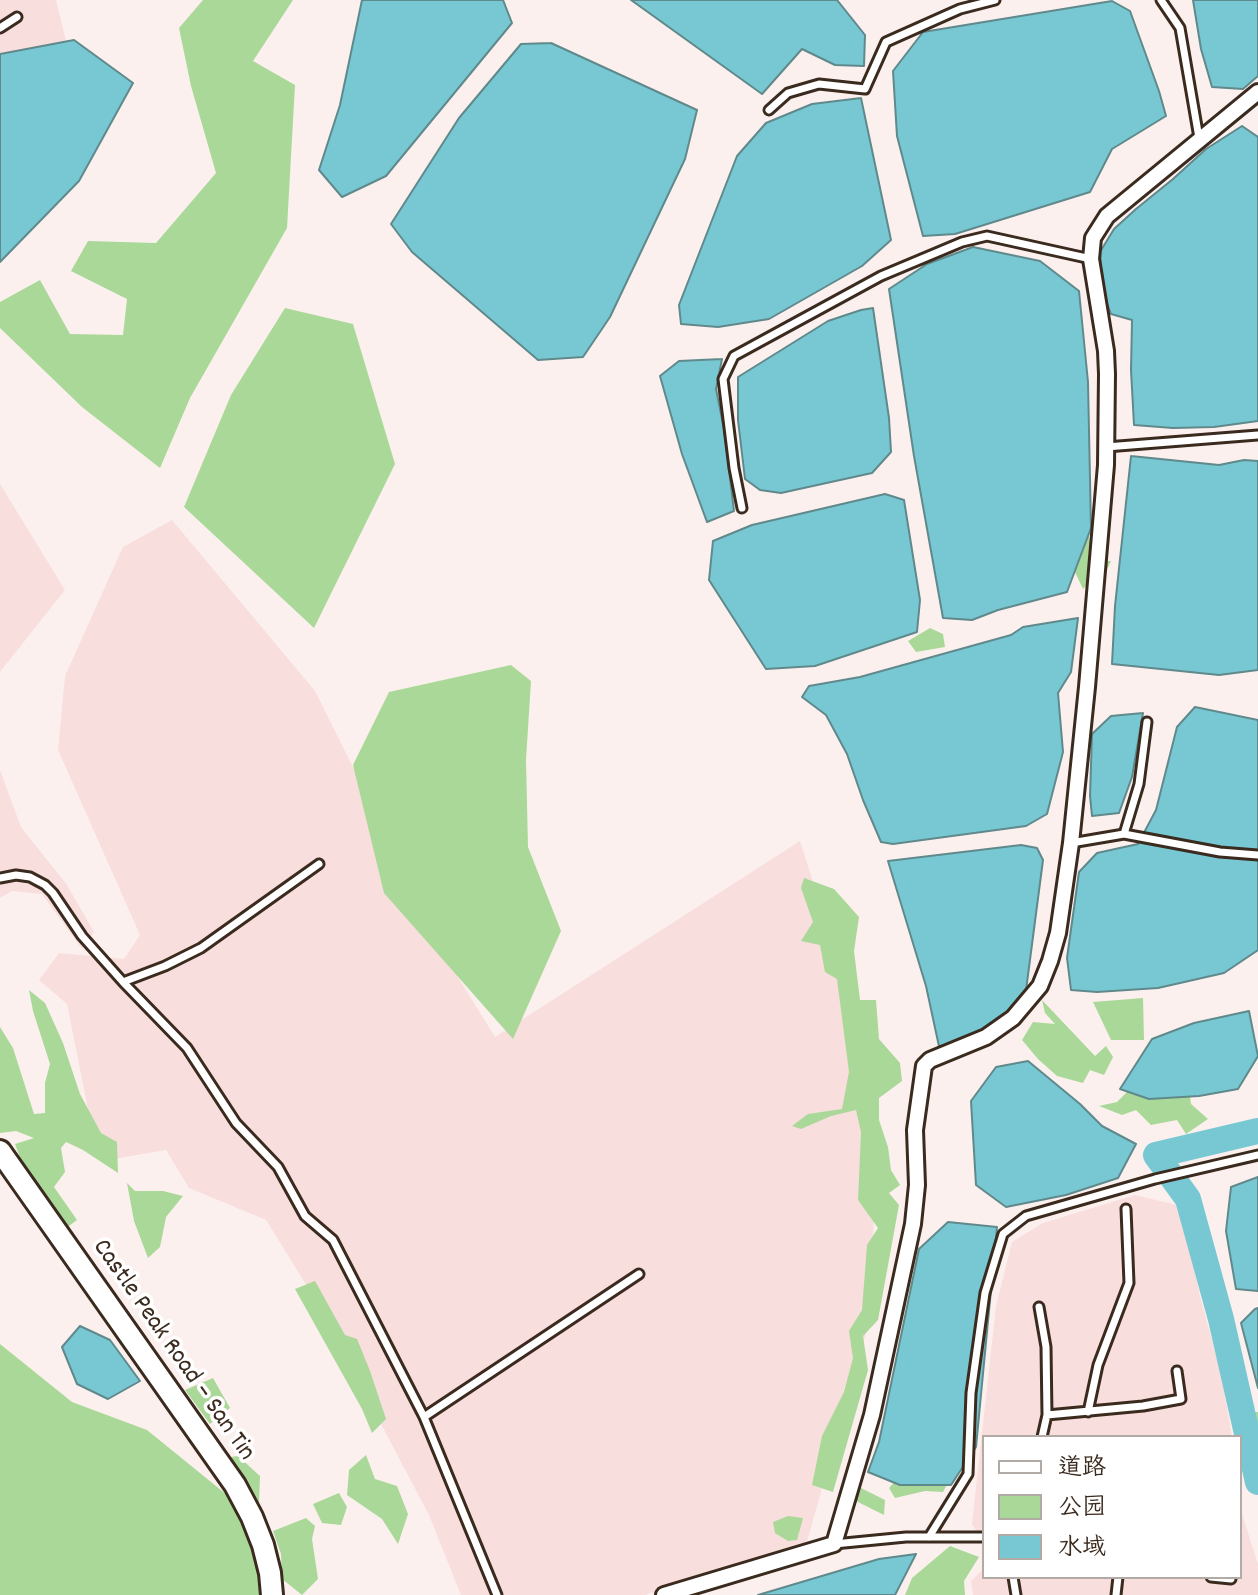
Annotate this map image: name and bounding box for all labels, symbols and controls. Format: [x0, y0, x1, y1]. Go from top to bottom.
street label: Castle Peak Road – San Tin [84, 1234, 260, 1468]
legend [982, 1435, 1242, 1579]
text: 道路 [1058, 1452, 1106, 1486]
text: 公园 [1058, 1492, 1106, 1526]
text: 水域 [1058, 1532, 1106, 1566]

